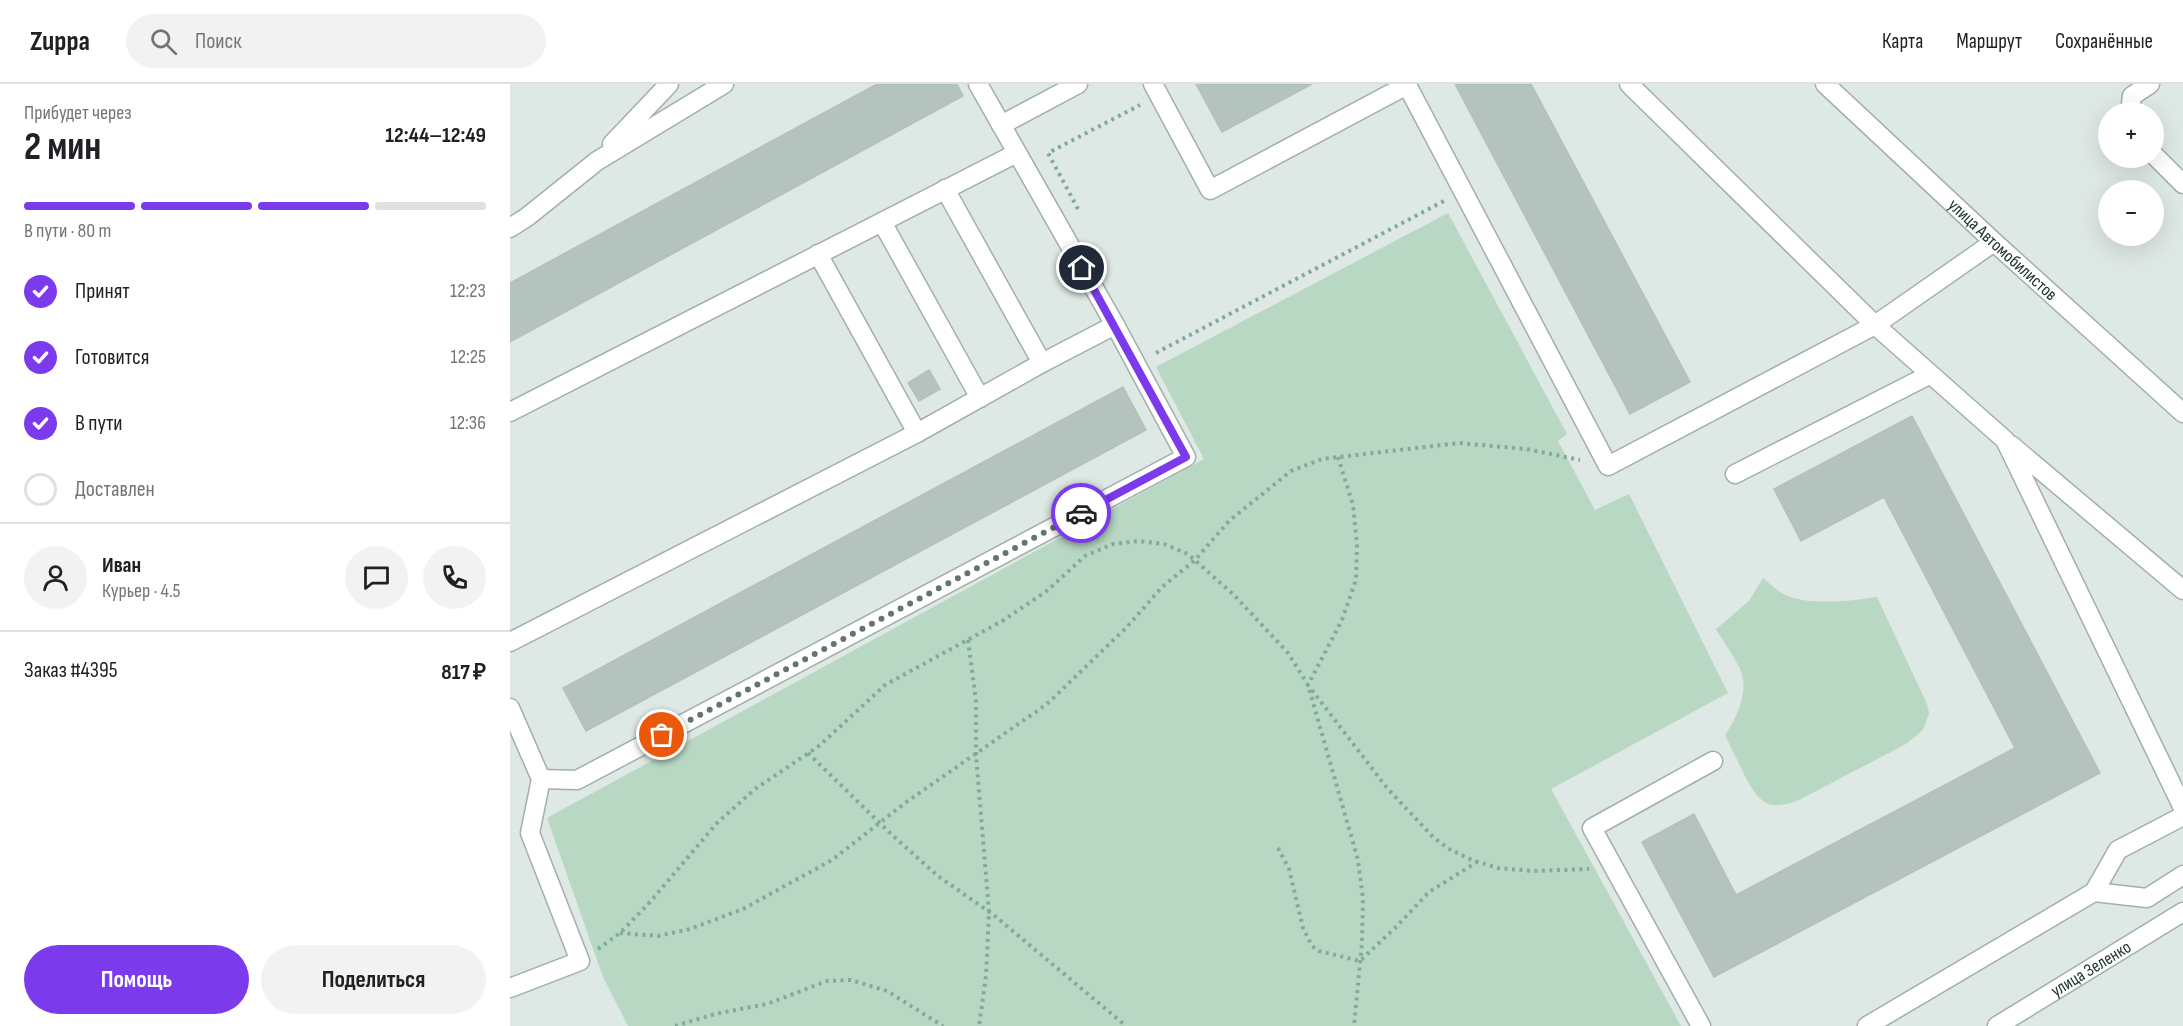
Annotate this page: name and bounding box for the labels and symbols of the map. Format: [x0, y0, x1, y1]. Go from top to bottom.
street label: улица Автомобилистов [1944, 194, 2062, 305]
pin [1056, 242, 1107, 293]
courier [1051, 483, 1111, 543]
pin [636, 709, 687, 760]
street label: улица Зеленко [2047, 936, 2135, 1001]

